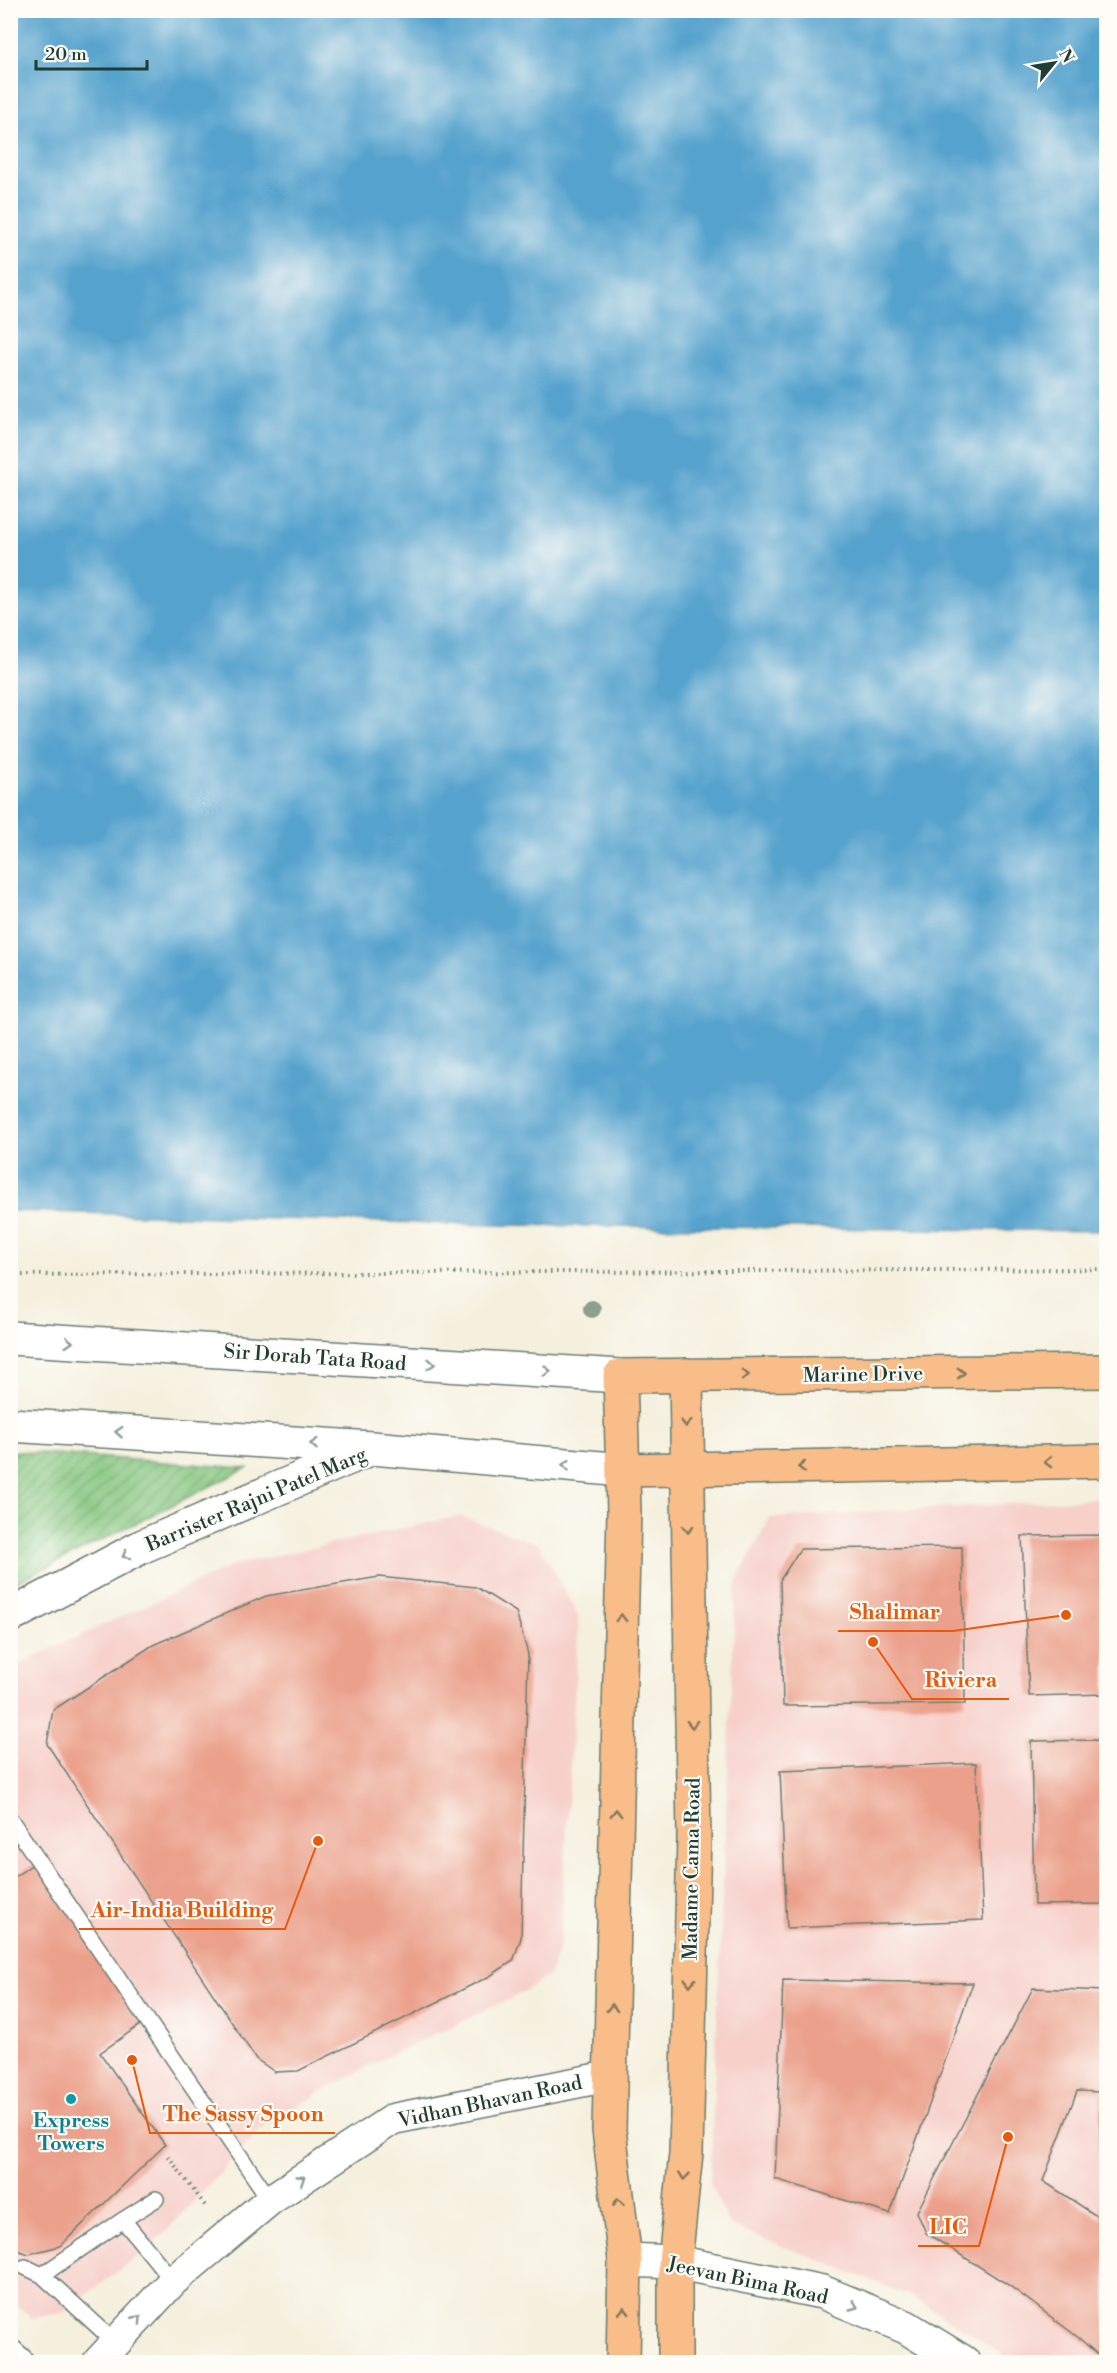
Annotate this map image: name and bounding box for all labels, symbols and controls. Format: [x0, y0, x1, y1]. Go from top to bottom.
scale bar [36, 33, 147, 71]
north arrow [1024, 33, 1084, 93]
text: 20 m [45, 43, 87, 66]
text: N [1054, 46, 1078, 67]
one-way arrow [64, 1335, 73, 1348]
street label: Sir Dorab Tata Road [223, 1340, 408, 1377]
one-way arrow [427, 1358, 436, 1371]
street label: Marine Drive [803, 1362, 923, 1389]
one-way arrow [542, 1365, 551, 1378]
one-way arrow [956, 1367, 965, 1379]
one-way arrow [740, 1369, 749, 1381]
one-way arrow [680, 1418, 693, 1427]
one-way arrow [115, 1426, 124, 1439]
one-way arrow [309, 1438, 318, 1451]
street label: Barrister Rajni Patel Marg [141, 1442, 371, 1559]
one-way arrow [1044, 1456, 1053, 1468]
one-way arrow [561, 1459, 570, 1472]
one-way arrow [797, 1461, 806, 1474]
one-way arrow [682, 1524, 694, 1533]
one-way arrow [122, 1548, 132, 1559]
callout: Shalimar [838, 1592, 953, 1631]
text: Shalimar [849, 1600, 941, 1626]
one-way arrow [615, 1613, 627, 1622]
callout: Riviera [912, 1660, 1009, 1699]
text: Riviera [925, 1668, 998, 1694]
one-way arrow [685, 1719, 698, 1728]
street label: Madame Cama Road [678, 1777, 707, 1961]
one-way arrow [610, 1808, 623, 1817]
callout: Air-India Building [79, 1890, 285, 1929]
text: Air-India Building [90, 1898, 274, 1924]
one-way arrow [684, 1977, 696, 1986]
one-way arrow [605, 2003, 618, 2012]
street label: Vidhan Bhavan Road [395, 2071, 585, 2134]
marker: Express Towers [64, 2092, 78, 2106]
callout: The Sassy Spoon [150, 2094, 335, 2133]
text: The Sassy Spoon [162, 2102, 324, 2128]
place label: Express Towers [33, 2109, 109, 2157]
one-way arrow [678, 2172, 691, 2181]
one-way arrow [294, 2175, 305, 2186]
one-way arrow [612, 2198, 625, 2207]
callout: LIC [918, 2207, 979, 2246]
text: LIC [929, 2215, 967, 2241]
street label: Jeevan Bima Road [664, 2252, 831, 2311]
one-way arrow [848, 2299, 859, 2311]
one-way arrow [618, 2307, 630, 2316]
one-way arrow [131, 2316, 142, 2326]

